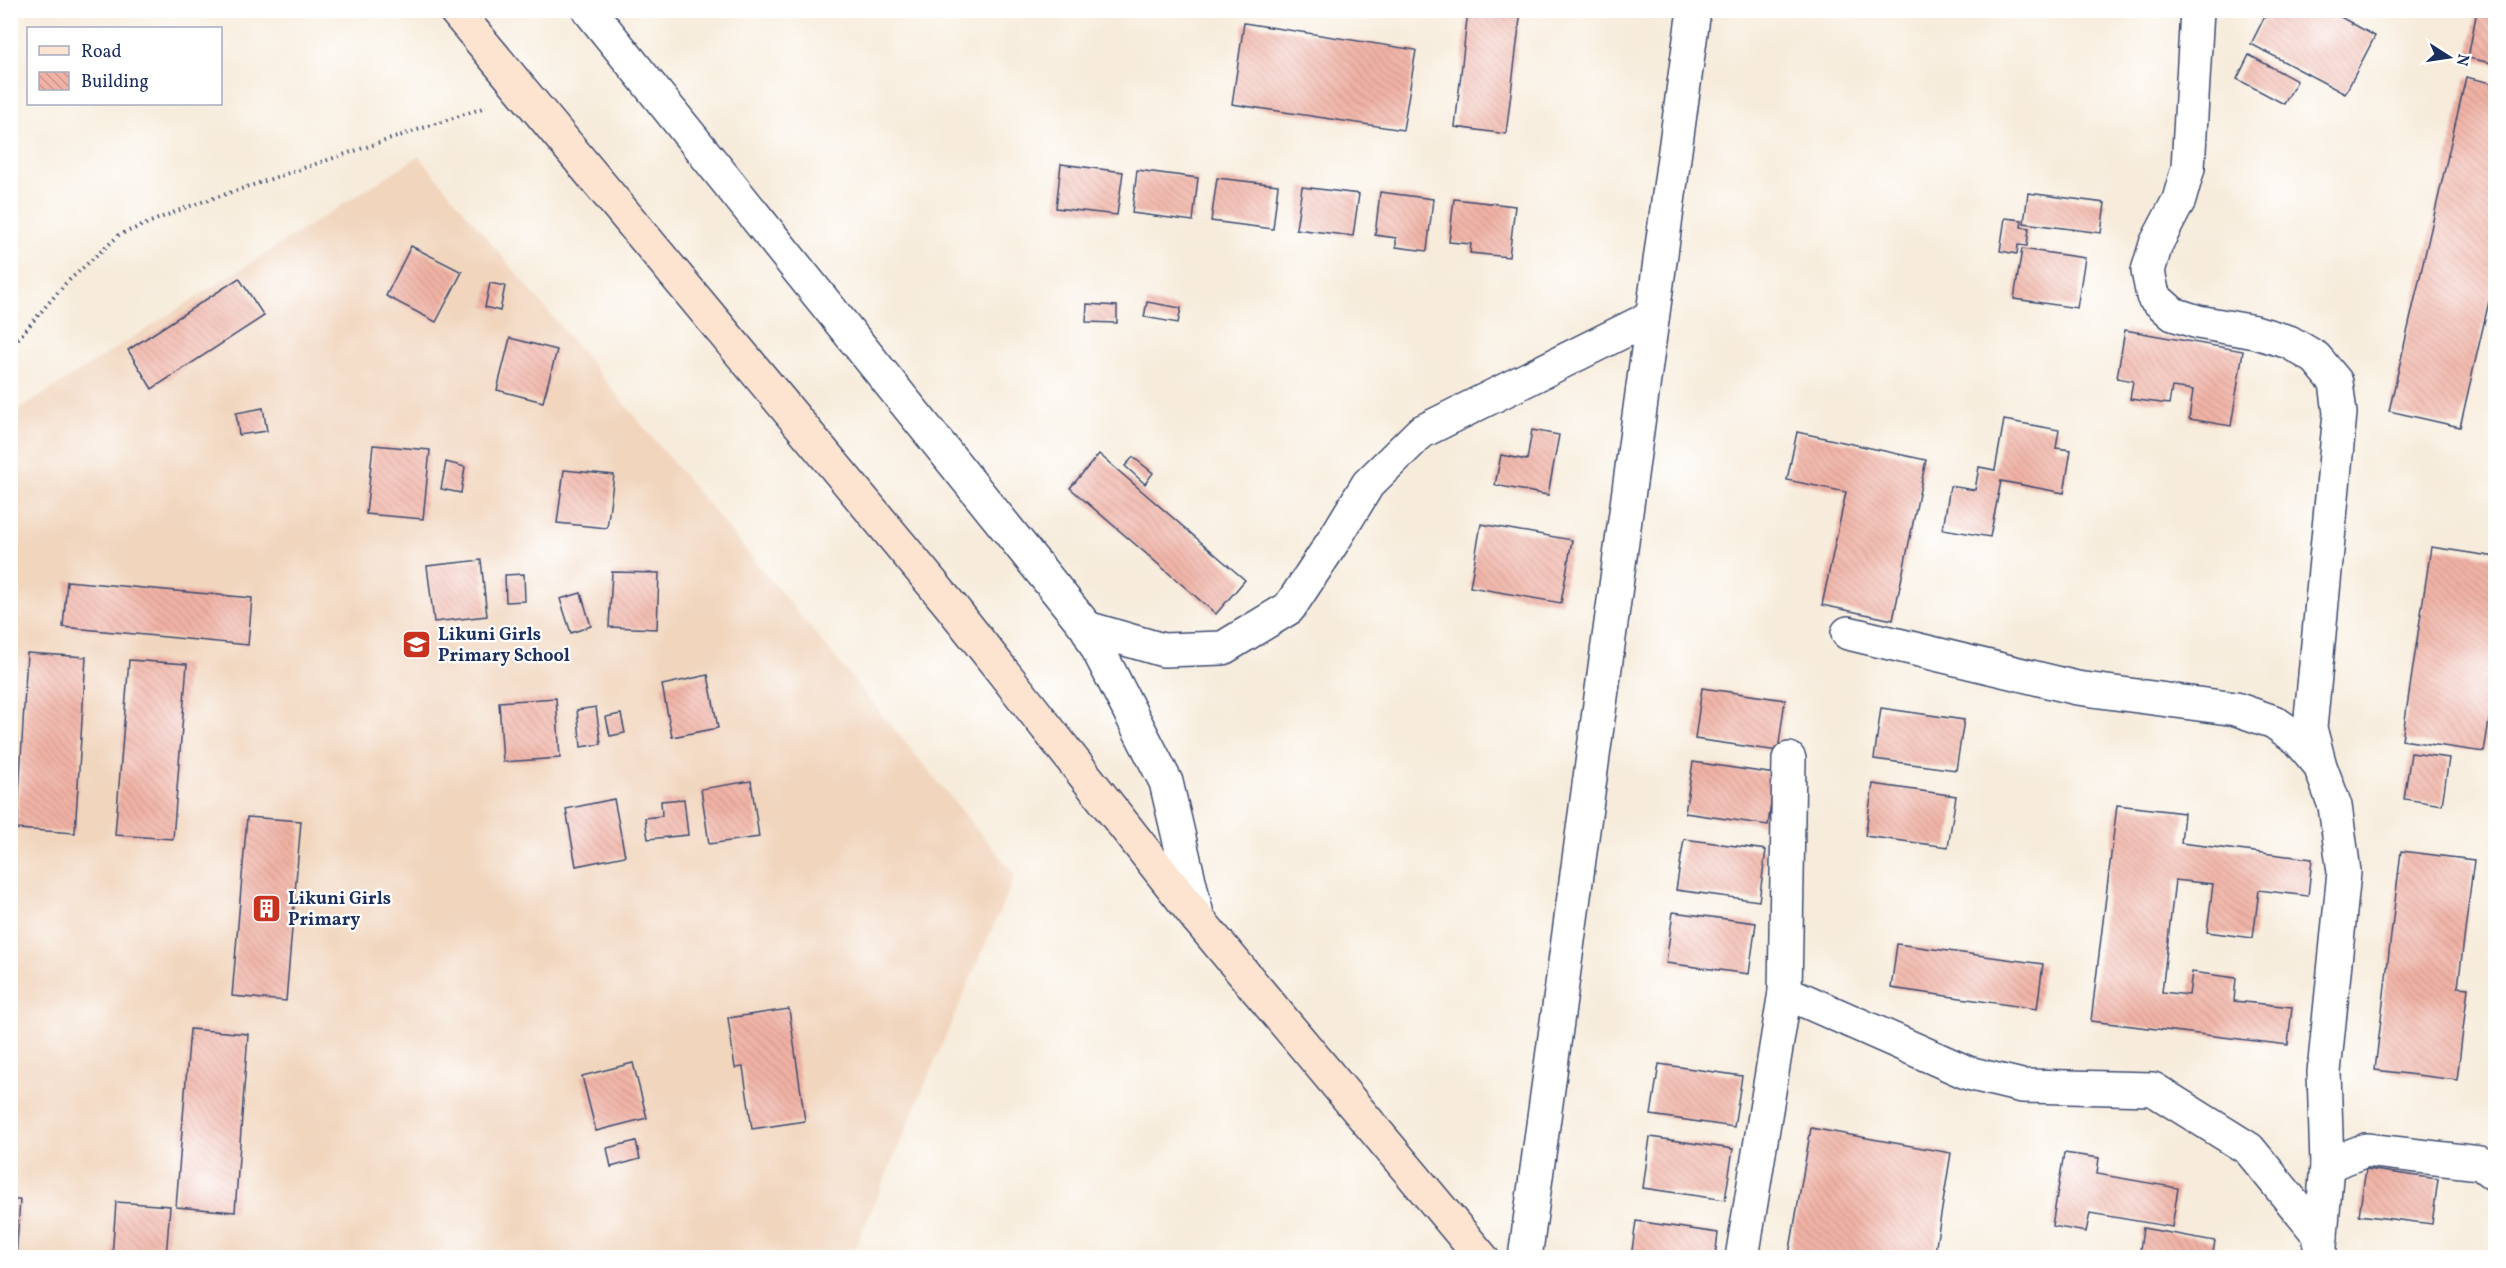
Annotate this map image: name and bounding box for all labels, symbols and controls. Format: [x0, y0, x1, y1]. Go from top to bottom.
legend [27, 27, 222, 105]
north arrow [2419, 27, 2479, 87]
text: Road [81, 40, 122, 65]
text: N [2450, 52, 2474, 68]
text: Building [81, 70, 149, 95]
place label: Likuni Girls Primary School [438, 623, 570, 669]
school or university icon: Likuni Girls Primary School [401, 629, 433, 661]
place label: Likuni Girls Primary [288, 887, 391, 933]
building icon: Likuni Girls Primary [251, 893, 283, 925]

